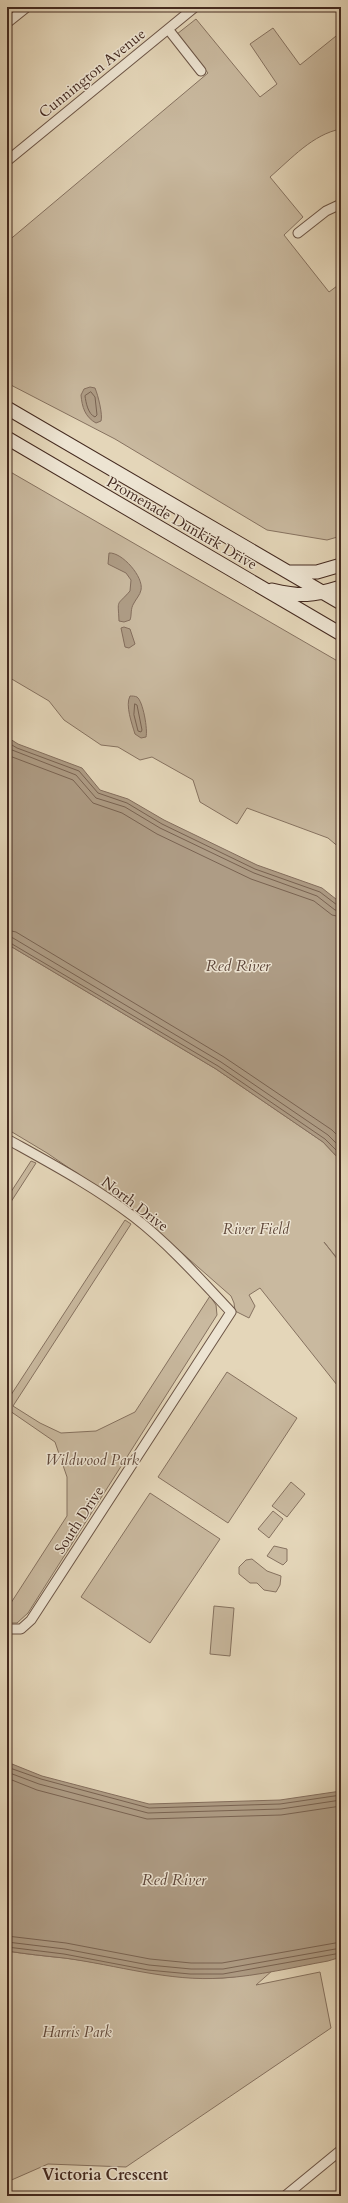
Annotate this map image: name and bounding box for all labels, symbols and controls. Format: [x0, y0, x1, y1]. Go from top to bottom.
street label: Cunnington Avenue [34, 24, 150, 122]
street label: Promenade Dunkirk Drive [103, 472, 261, 574]
water label: Red River [206, 955, 271, 977]
street label: North Drive [97, 1172, 173, 1236]
park label: River Field [223, 1219, 290, 1239]
park label: Wildwood Park [45, 1450, 139, 1470]
street label: South Drive [50, 1482, 108, 1558]
water label: Red River [142, 1869, 207, 1891]
park label: Harris Park [42, 2022, 112, 2042]
district label: Victoria Crescent [42, 2164, 168, 2186]

